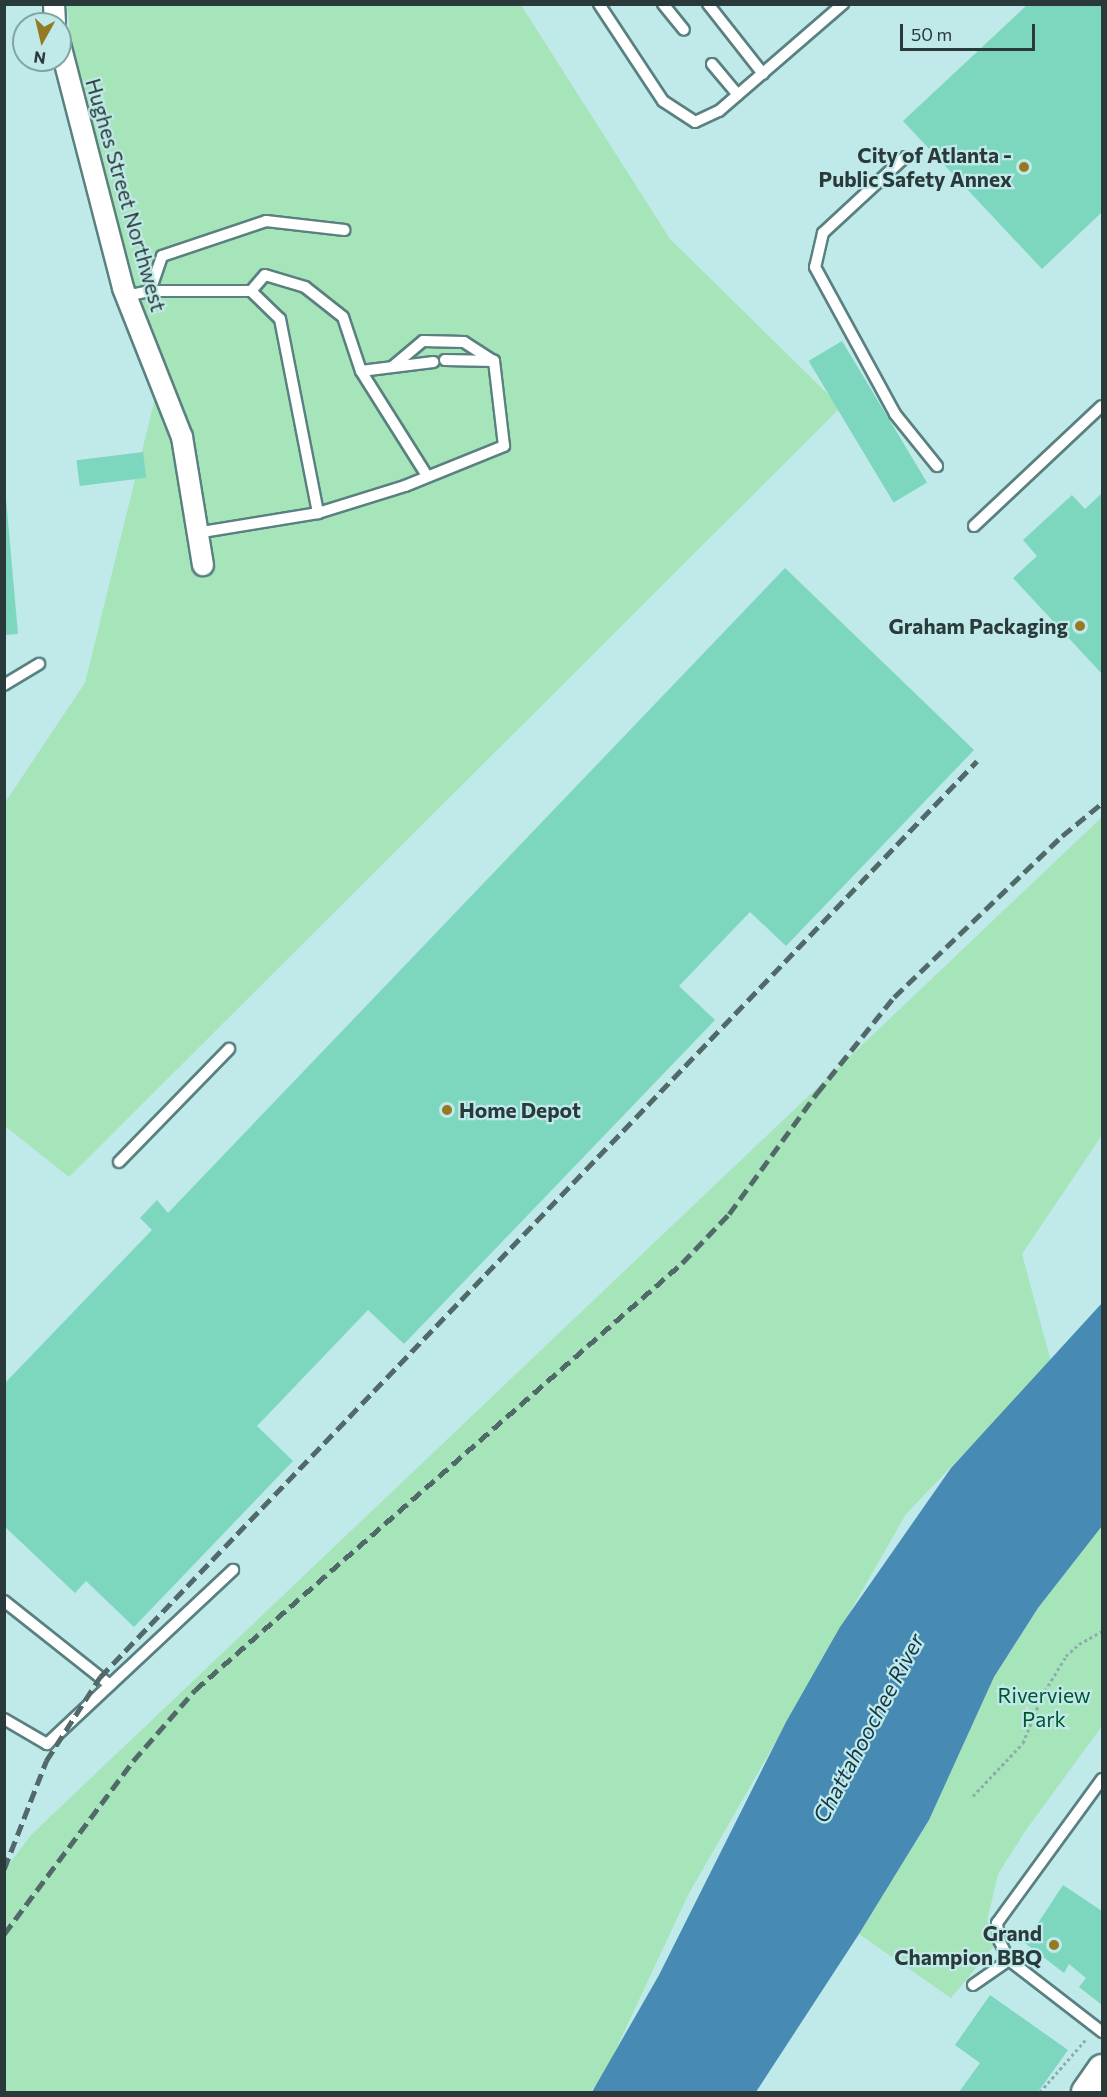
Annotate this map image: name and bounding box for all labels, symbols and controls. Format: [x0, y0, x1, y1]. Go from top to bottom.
north arrow [12, 12, 72, 72]
scale bar [903, 12, 1038, 50]
text: 50 m [911, 23, 952, 45]
text: N [32, 48, 47, 69]
street label: Hughes Street Northwest [81, 75, 171, 315]
place label: City of Atlanta - Public Safety Annex [819, 142, 1012, 192]
marker: City of Atlanta - Public Safety Annex [1017, 160, 1031, 174]
place label: Graham Packaging [889, 613, 1068, 639]
marker: Graham Packaging [1073, 619, 1087, 633]
place label: Home Depot [459, 1097, 581, 1123]
marker: Home Depot [440, 1103, 454, 1117]
water label: Chattahoochee River [807, 1629, 929, 1827]
park label: Riverview Park [997, 1682, 1091, 1732]
place label: Grand Champion BBQ [894, 1920, 1042, 1970]
marker: Grand Champion BBQ [1047, 1938, 1061, 1952]

